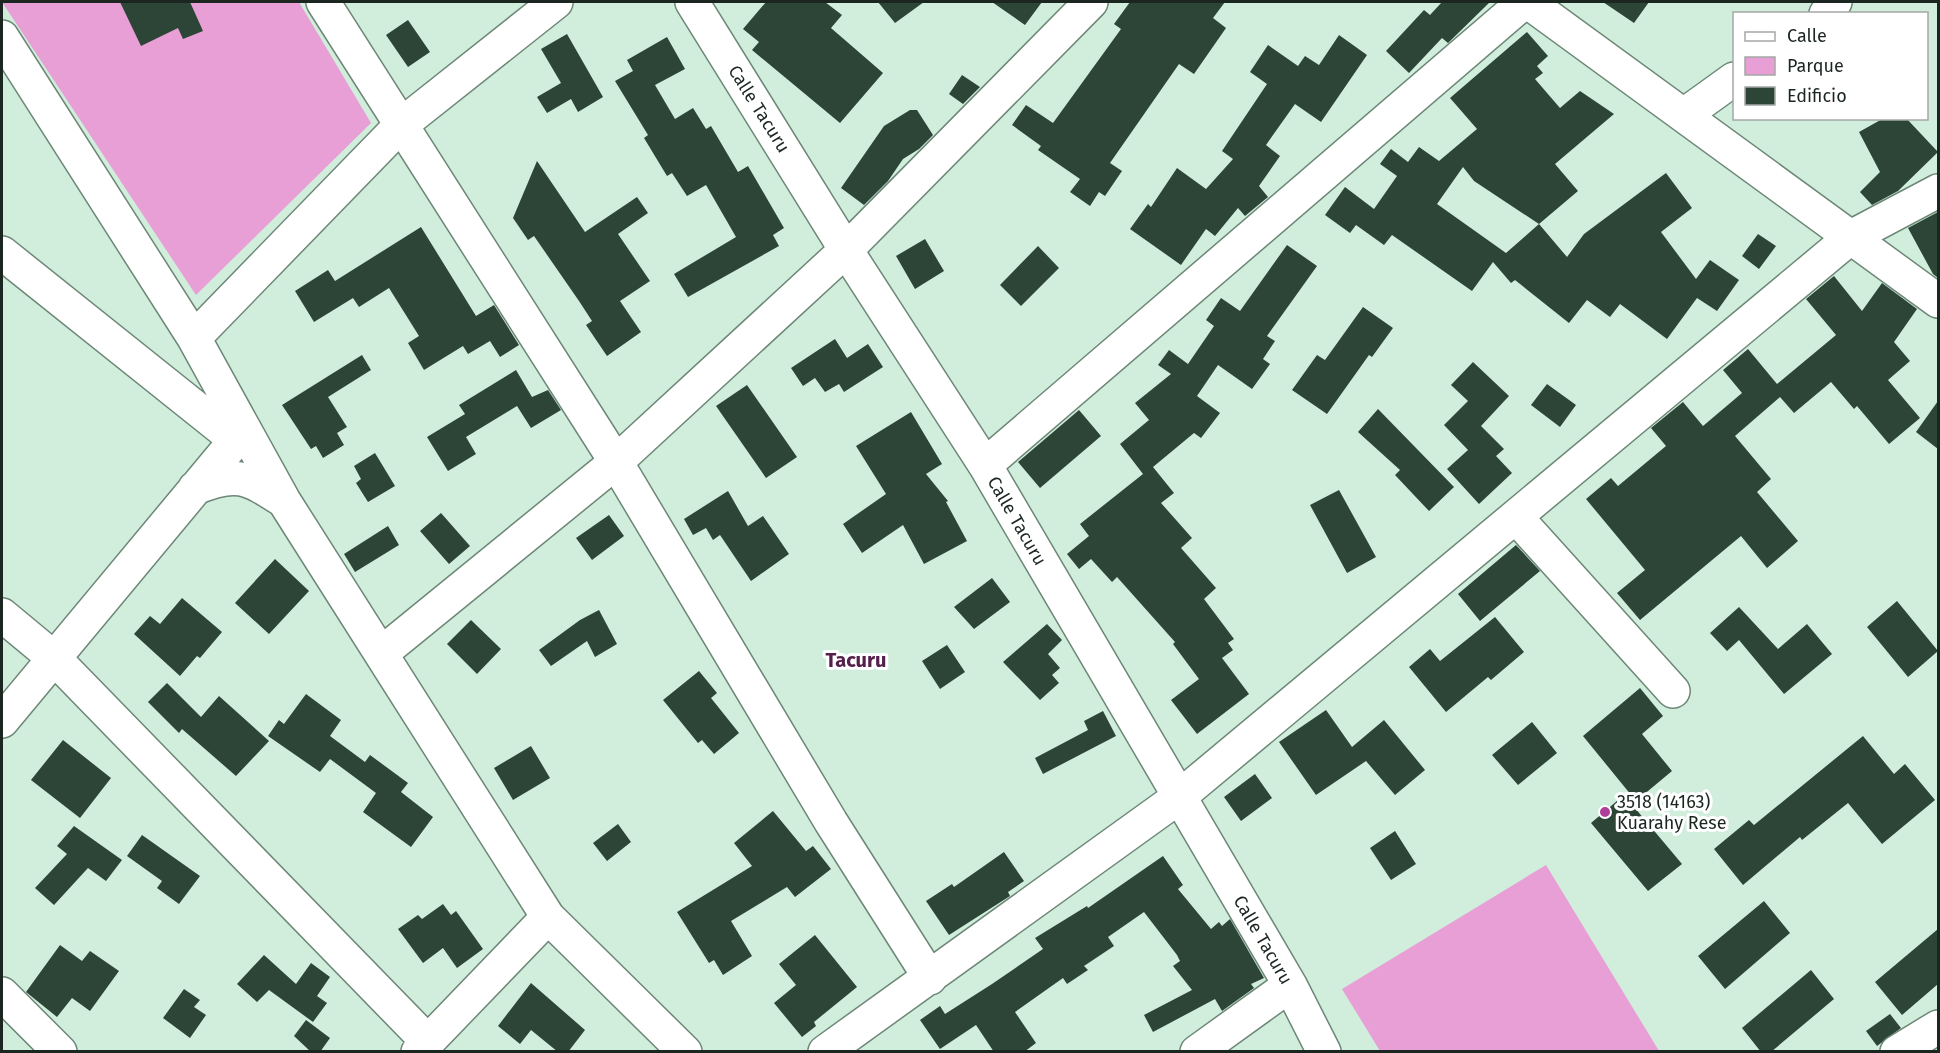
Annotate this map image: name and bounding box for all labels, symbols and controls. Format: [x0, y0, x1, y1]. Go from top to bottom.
legend [1733, 12, 1928, 120]
text: Calle [1787, 25, 1827, 47]
text: Parque [1787, 55, 1844, 77]
street label: Calle Tacuru [723, 61, 795, 157]
text: Edificio [1787, 85, 1847, 107]
street label: Calle Tacuru [983, 473, 1051, 569]
district label: Tacuru [825, 648, 887, 672]
place label: 3518 (14163) Kuarahy Rese [1617, 791, 1727, 834]
marker: 3518 (14163) Kuarahy Rese [1598, 805, 1612, 819]
street label: Calle Tacuru [1229, 892, 1297, 988]

